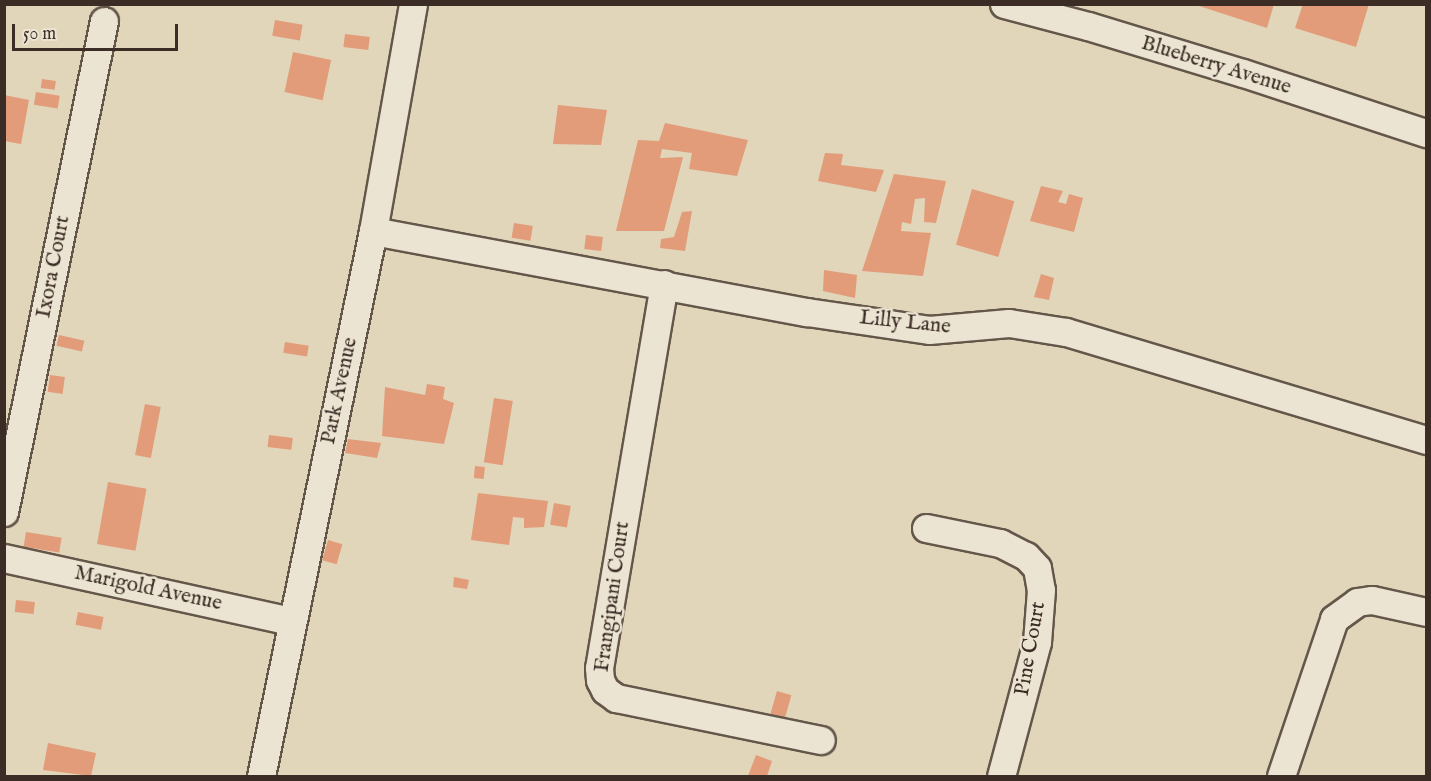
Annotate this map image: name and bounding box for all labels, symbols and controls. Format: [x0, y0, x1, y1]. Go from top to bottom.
scale bar [15, 12, 182, 50]
text: 50 m [23, 23, 56, 46]
street label: Blueberry Avenue [1138, 31, 1294, 101]
street label: Ixora Court [32, 214, 76, 320]
street label: Lilly Lane [858, 306, 952, 340]
street label: Park Avenue [316, 335, 364, 447]
street label: Frangipani Court [590, 520, 636, 674]
street label: Marigold Avenue [72, 561, 224, 617]
street label: Pine Court [1010, 600, 1052, 698]

